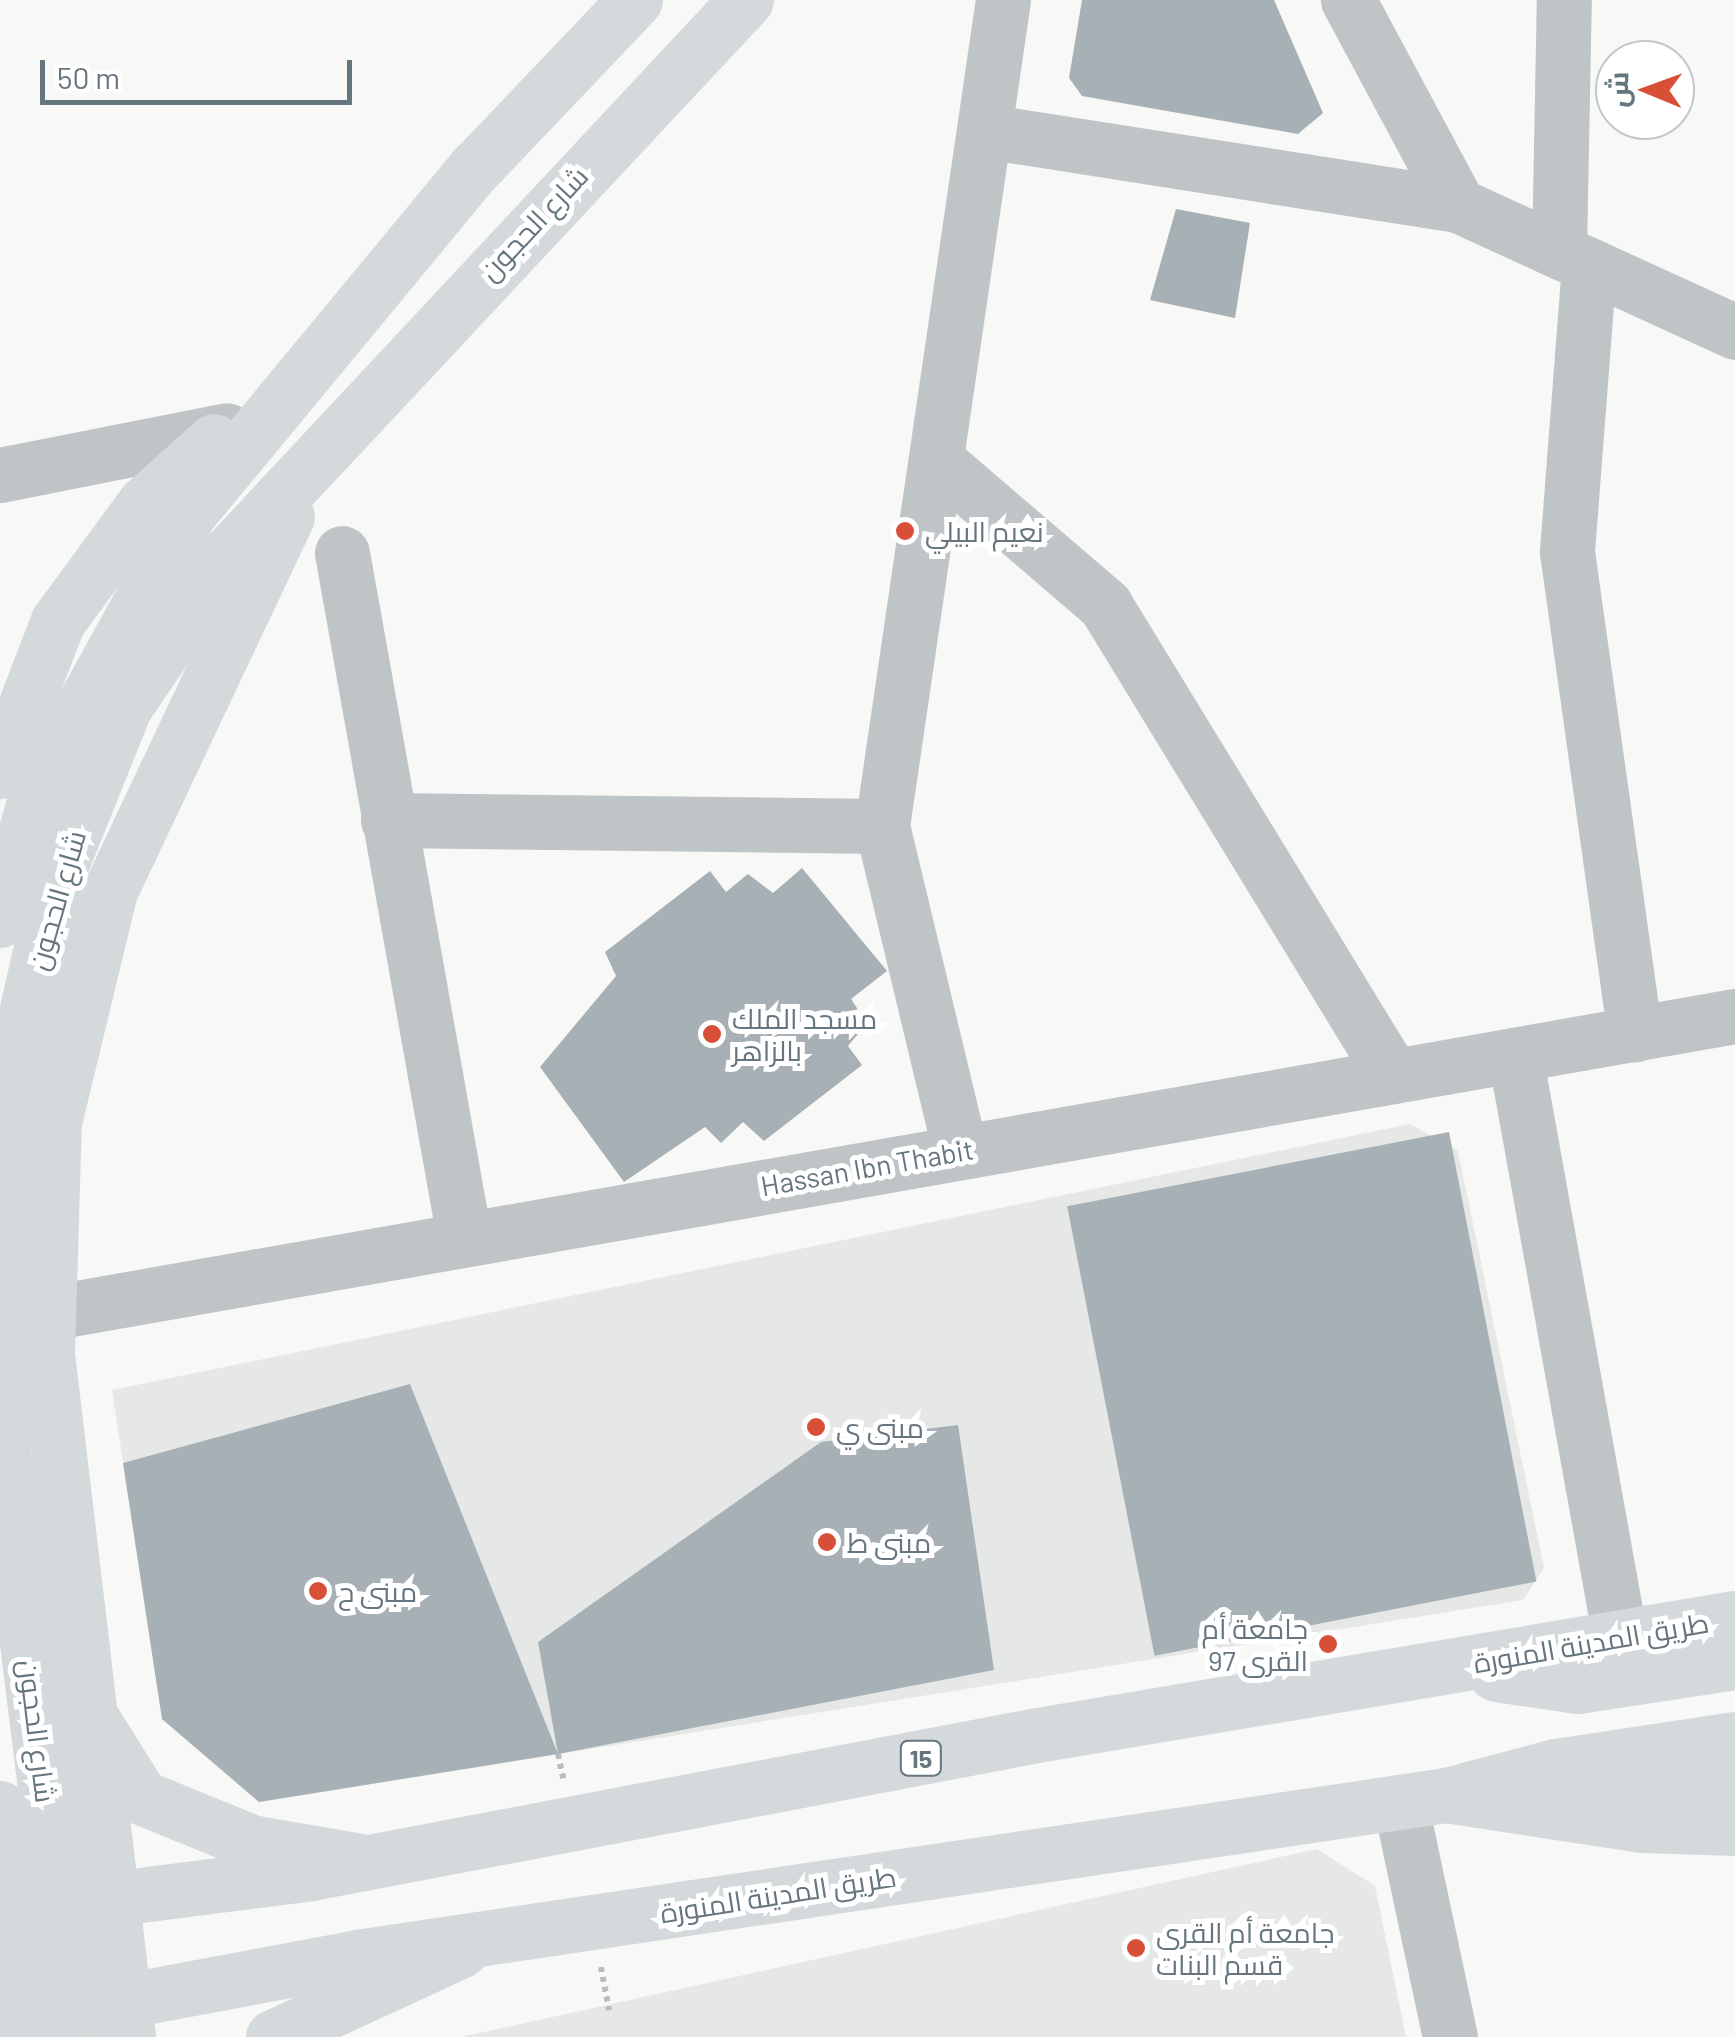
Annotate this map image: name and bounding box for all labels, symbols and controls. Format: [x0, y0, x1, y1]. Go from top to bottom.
scale bar [45, 40, 358, 102]
north arrow [1595, 40, 1695, 140]
text: 50 m [57, 59, 120, 95]
text: ش [1600, 71, 1634, 108]
street label: شارع الحجون [472, 159, 594, 287]
place label: نعيم البيلي [925, 514, 1044, 548]
marker: نعيم البيلي [894, 520, 916, 542]
street label: شارع الحجون [20, 826, 92, 974]
place label: مسجد الملك بالزاهر [732, 1001, 877, 1067]
marker: مسجد الملك بالزاهر [701, 1023, 723, 1045]
street label: Hassan Ibn Thabit [758, 1132, 976, 1202]
place label: مبنى ي [836, 1410, 924, 1444]
marker: مبنى ي [805, 1416, 827, 1438]
place label: مبنى ط [847, 1525, 931, 1559]
marker: مبنى ط [816, 1531, 838, 1553]
place label: مبنى ح [338, 1574, 417, 1608]
marker: مبنى ح [307, 1580, 329, 1602]
street label: طريق المدينة المنورة [1471, 1605, 1711, 1679]
place label: جامعة أم القرى 97 [1202, 1611, 1308, 1677]
marker: جامعة أم القرى 97 [1317, 1633, 1339, 1655]
street label: شارع الحجون [13, 1658, 63, 1804]
road number: 15 [898, 1738, 944, 1778]
street label: طريق المدينة المنورة [658, 1859, 898, 1929]
place label: جامعة أم القرى قسم البنات [1156, 1915, 1335, 1981]
marker: جامعة أم القرى قسم البنات [1125, 1937, 1147, 1959]

